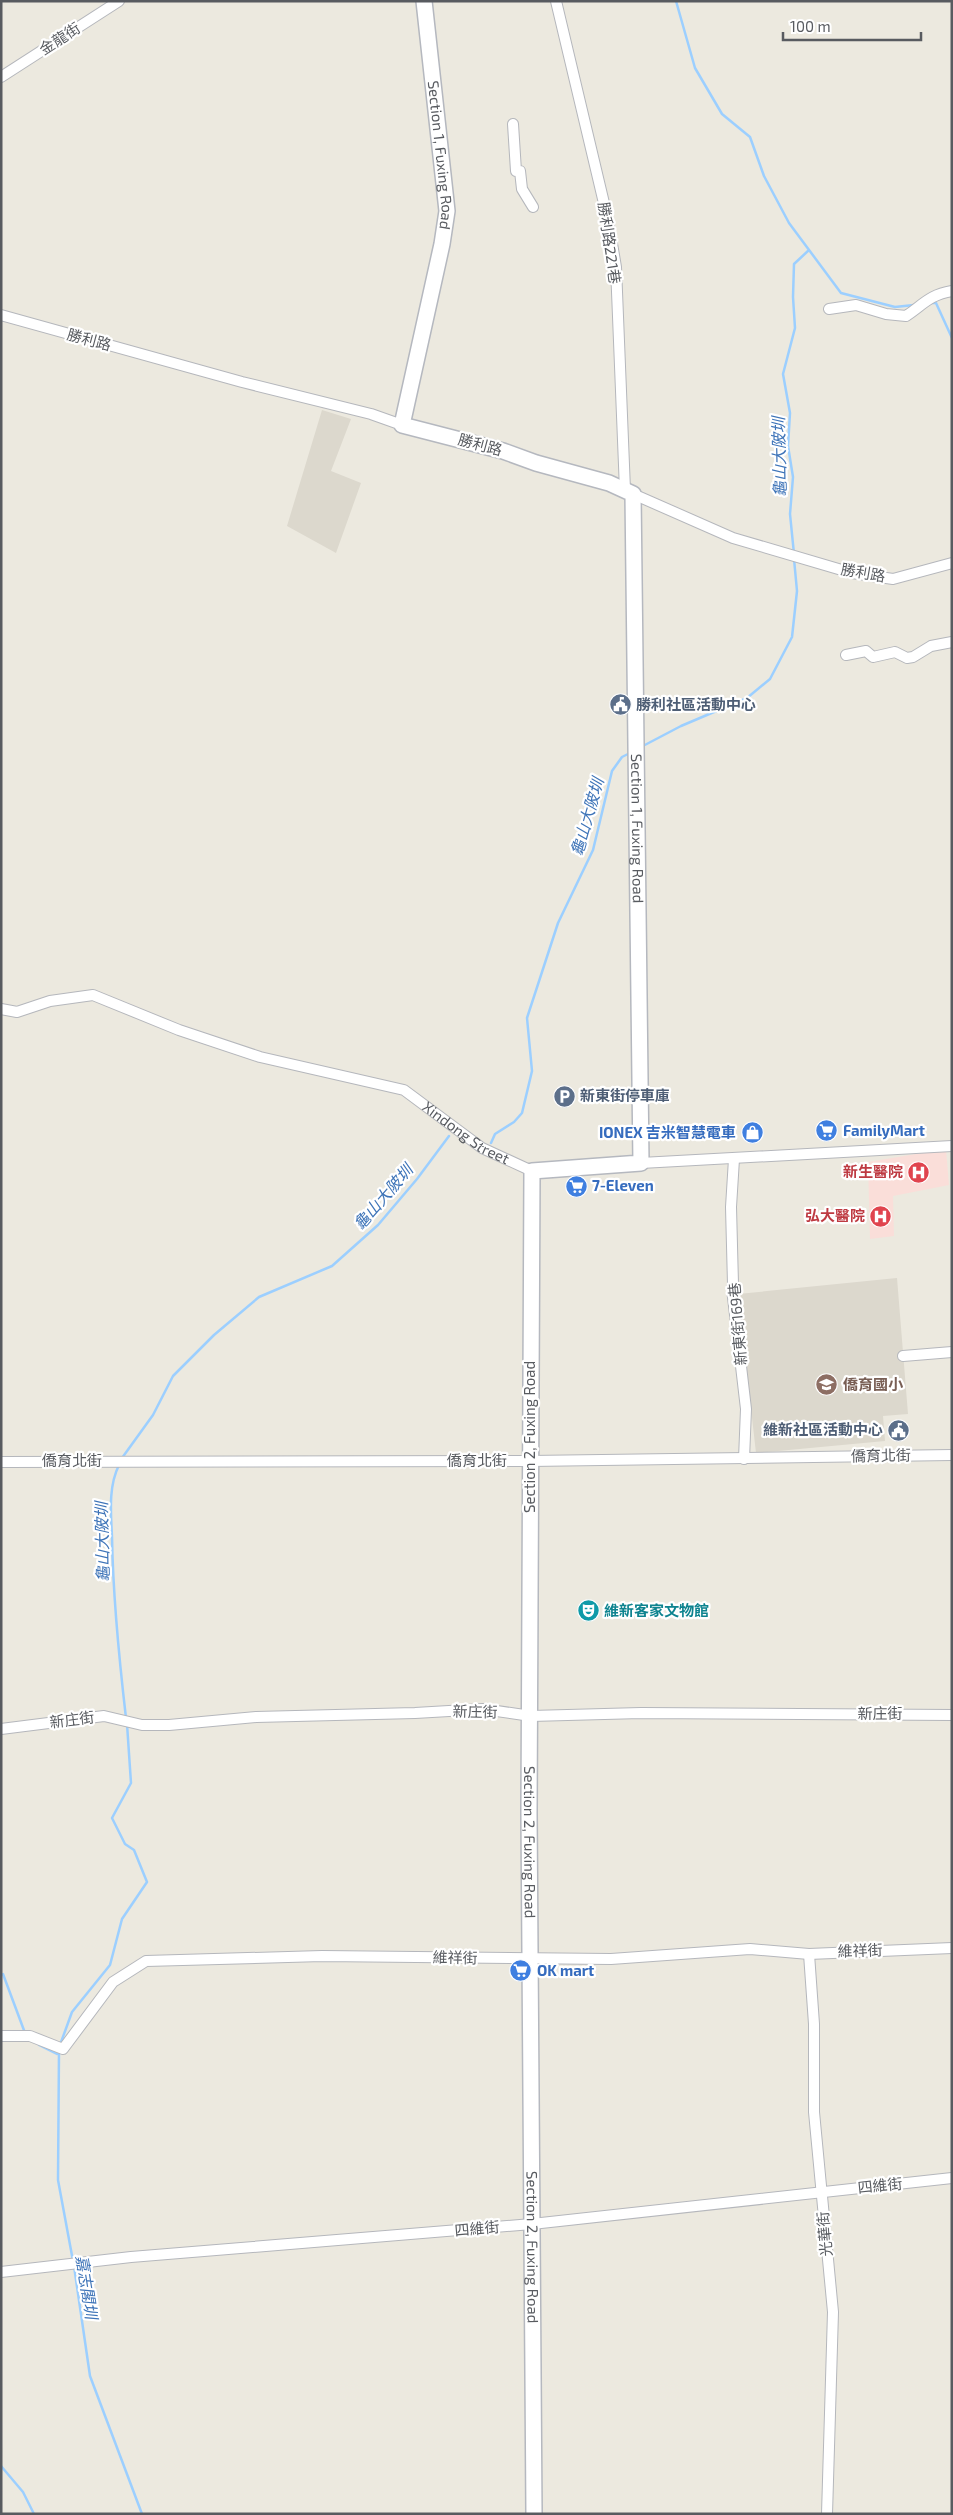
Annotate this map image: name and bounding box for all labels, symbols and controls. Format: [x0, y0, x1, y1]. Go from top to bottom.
scale bar [783, 10, 920, 42]
text: 100 m [790, 17, 831, 35]
street label: 金龍街 [36, 18, 83, 58]
street label: Section 1, Fuxing Road [425, 80, 457, 231]
street label: 勝利路221巷 [595, 201, 625, 285]
street label: 勝利路 [65, 325, 113, 354]
water label: 龜山大陂圳 [768, 415, 789, 497]
street label: 勝利路 [456, 430, 504, 459]
street label: 勝利路 [839, 559, 887, 585]
public building icon: 勝利社區活動中心 [608, 693, 632, 717]
place label: 勝利社區活動中心 [636, 695, 756, 713]
street label: Section 1, Fuxing Road [628, 753, 648, 903]
water label: 龜山大陂圳 [566, 774, 607, 858]
parking icon: 新東街停車庫 [552, 1084, 576, 1108]
place label: 新東街停車庫 [580, 1086, 670, 1104]
street label: Xindong Street [419, 1097, 513, 1167]
supermarket icon: FamilyMart [815, 1119, 839, 1143]
shop icon: IONEX 吉米智慧電車 [740, 1121, 764, 1145]
place label: FamilyMart [843, 1121, 925, 1140]
place label: IONEX 吉米智慧電車 [599, 1123, 736, 1141]
water label: 龜山大陂圳 [349, 1159, 417, 1233]
hospital icon: 新生醫院 [907, 1160, 931, 1184]
place label: 新生醫院 [843, 1162, 903, 1180]
supermarket icon: 7-Eleven [564, 1174, 588, 1198]
place label: 7-Eleven [592, 1176, 654, 1194]
hospital icon: 弘大醫院 [869, 1204, 893, 1228]
place label: 弘大醫院 [805, 1206, 865, 1224]
street label: 新東街169巷 [724, 1282, 750, 1366]
street label: Section 2, Fuxing Road [520, 1361, 538, 1513]
school or university icon: 僑育國小 [815, 1373, 839, 1397]
place label: 僑育國小 [843, 1375, 904, 1393]
public building icon: 維新社區活動中心 [887, 1418, 911, 1442]
place label: 維新社區活動中心 [763, 1420, 883, 1438]
street label: 僑育北街 [851, 1445, 911, 1465]
street label: 僑育北街 [42, 1451, 102, 1469]
street label: 僑育北街 [447, 1451, 507, 1469]
water label: 龜山大陂圳 [91, 1500, 112, 1582]
theatre icon: 維新客家文物館 [576, 1599, 600, 1623]
place label: 維新客家文物館 [604, 1601, 709, 1619]
street label: 新庄街 [452, 1702, 498, 1720]
street label: 新庄街 [857, 1704, 903, 1722]
street label: 新庄街 [48, 1707, 95, 1731]
street label: Section 2, Fuxing Road [521, 1766, 540, 1918]
street label: 維祥街 [837, 1940, 883, 1960]
street label: 維祥街 [432, 1948, 478, 1966]
supermarket icon: OK mart [509, 1959, 533, 1983]
place label: OK mart [537, 1961, 594, 1979]
street label: Section 2, Fuxing Road [524, 2171, 543, 2323]
street label: 四維街 [857, 2174, 903, 2196]
street label: 光華街 [813, 2211, 835, 2257]
street label: 四維街 [454, 2217, 500, 2239]
water label: 嘉志閣圳 [73, 2254, 102, 2322]

